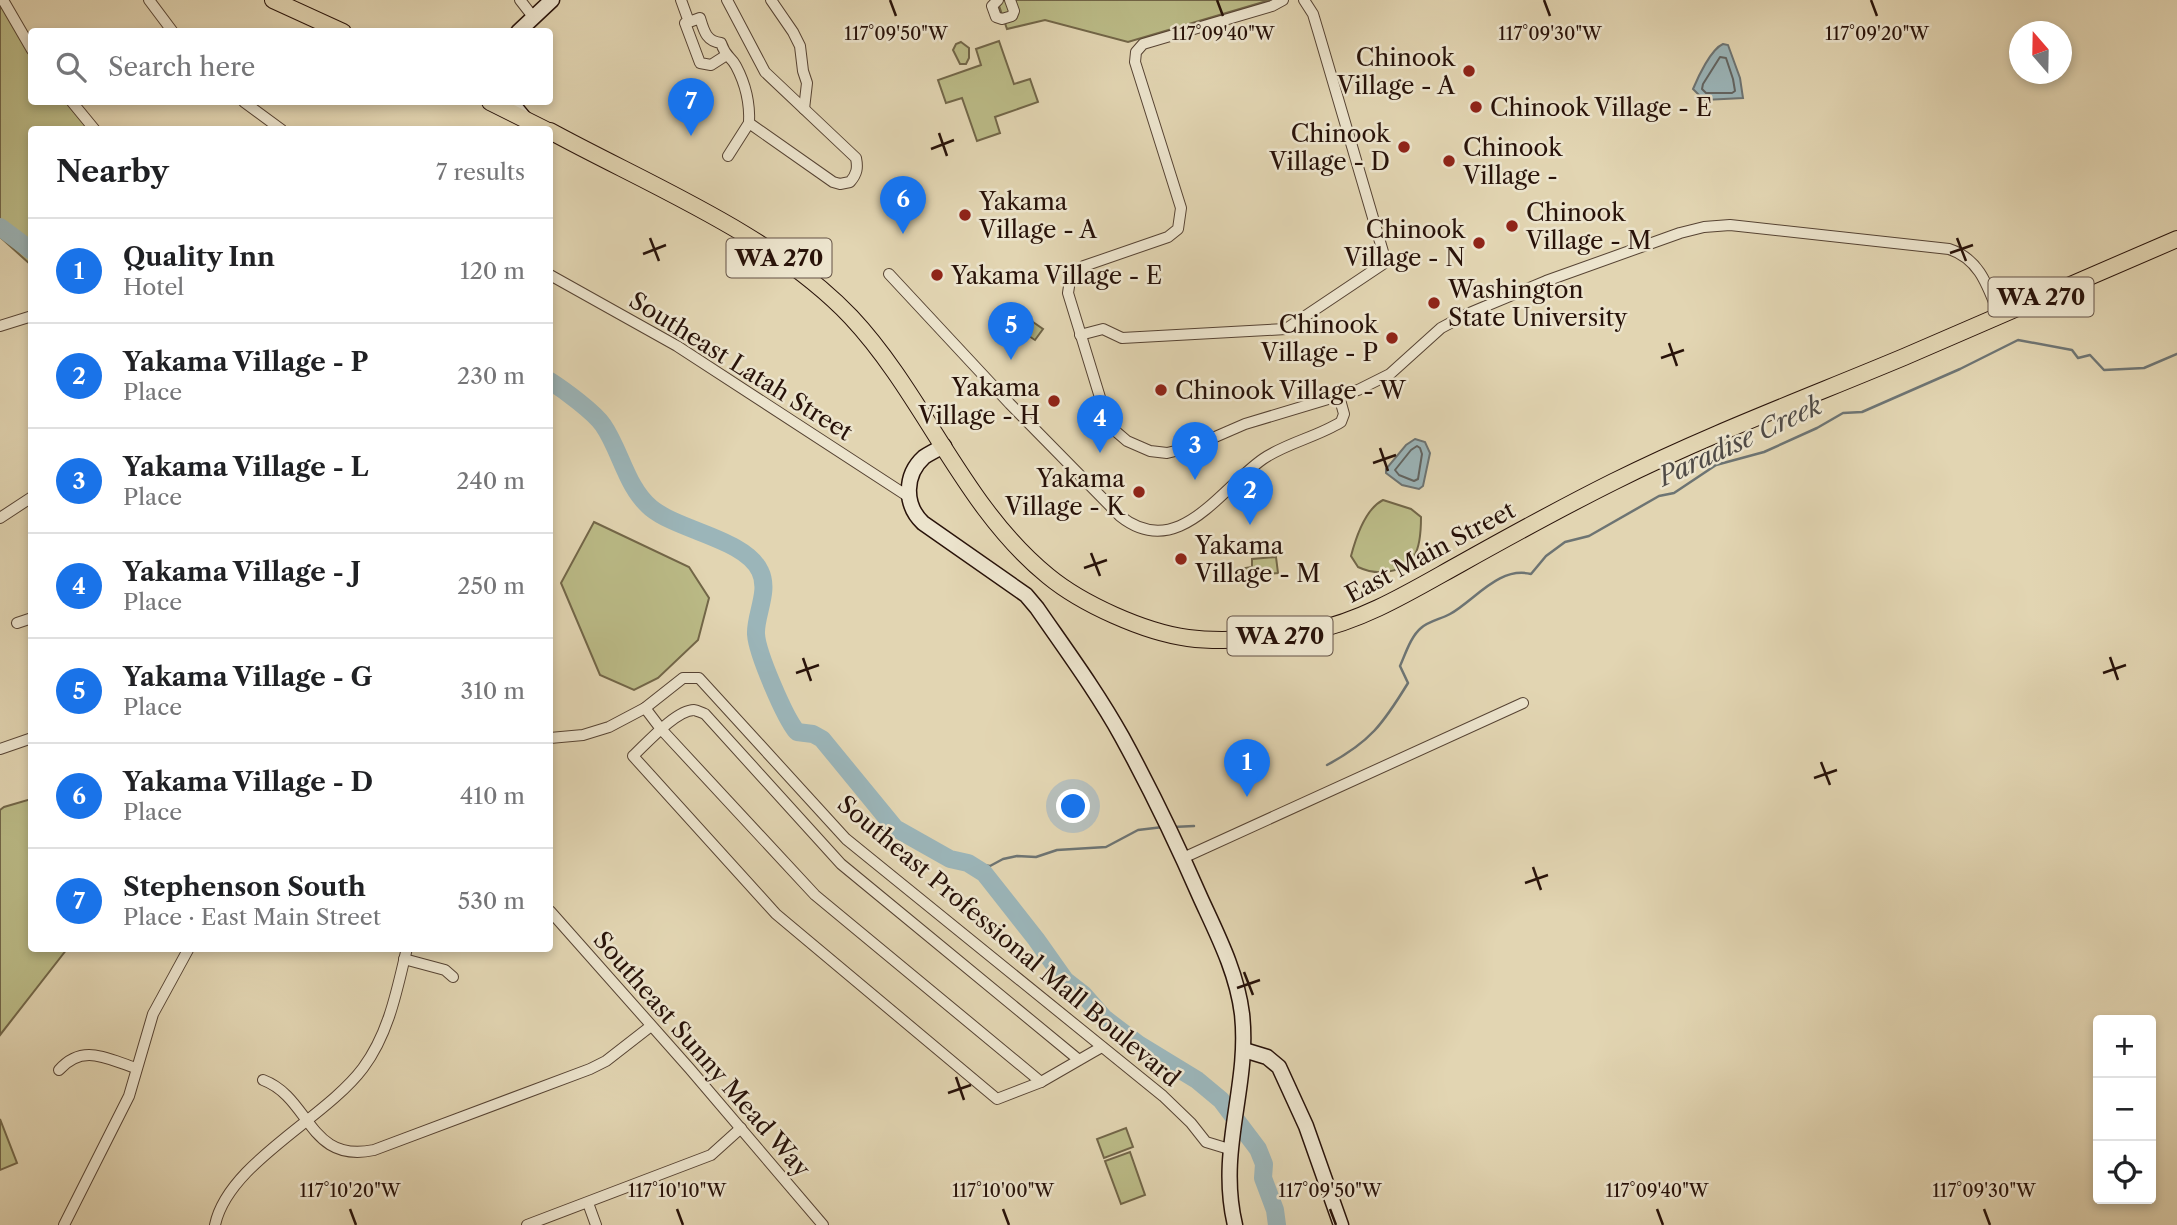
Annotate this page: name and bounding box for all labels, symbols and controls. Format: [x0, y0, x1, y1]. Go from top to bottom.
north arrow [2009, 21, 2072, 84]
text: 117°09'50"W [844, 23, 949, 45]
text: 117°09'40"W [1171, 23, 1276, 45]
text: 117°09'30"W [1498, 23, 1603, 45]
text: 117°09'20"W [1825, 23, 1930, 45]
search box [28, 28, 553, 105]
place label: Chinook Village - A [1336, 43, 1456, 100]
icon: search [52, 48, 90, 86]
text: Search here [108, 51, 255, 83]
marker: Chinook Village - A [1461, 63, 1477, 79]
pin: 7 [668, 78, 714, 136]
place label: Chinook Village - E [1490, 93, 1712, 122]
marker: Chinook Village - E [1468, 99, 1484, 115]
place label: Chinook Village - D [1268, 119, 1391, 176]
place label: Chinook Village - [1462, 133, 1563, 190]
marker: Chinook Village - D [1396, 139, 1412, 155]
text: Nearby [56, 153, 169, 190]
marker: Chinook Village - [1441, 153, 1457, 169]
text: 7 results [436, 158, 525, 186]
pin: 6 [880, 176, 926, 234]
place label: Yakama Village - A [978, 187, 1098, 244]
place label: Chinook Village - M [1525, 198, 1652, 255]
marker: Yakama Village - A [957, 207, 973, 223]
place label: Chinook Village - N [1343, 215, 1466, 272]
marker: Chinook Village - M [1504, 218, 1520, 234]
marker: Chinook Village - N [1471, 235, 1487, 251]
road number: WA 270 [726, 238, 832, 278]
text: Quality Inn [123, 241, 275, 273]
text: 1 [74, 257, 84, 285]
text: 120 m [460, 257, 525, 285]
place label: Yakama Village - E [950, 261, 1162, 290]
marker: Yakama Village - E [929, 267, 945, 283]
text: Hotel [123, 273, 184, 301]
place label: Washington State University [1447, 275, 1628, 332]
road number: WA 270 [1988, 278, 2094, 316]
street label: Southeast Latah Street [624, 285, 858, 447]
marker: Washington State University [1426, 295, 1442, 311]
pin: 5 [988, 302, 1034, 360]
place label: Chinook Village - P [1260, 310, 1379, 367]
marker: Chinook Village - P [1384, 330, 1400, 346]
text: Yakama Village - P [123, 346, 368, 378]
text: 2 [72, 362, 86, 390]
text: 230 m [457, 362, 525, 390]
place label: Yakama Village - H [917, 373, 1040, 430]
place label: Chinook Village - W [1175, 376, 1407, 405]
text: Place [123, 378, 182, 406]
marker: Chinook Village - W [1153, 382, 1169, 398]
water label: Paradise Creek [1651, 389, 1827, 494]
marker: Yakama Village - H [1046, 393, 1062, 409]
pin: 4 [1077, 395, 1123, 453]
pin: 3 [1172, 422, 1218, 480]
text: Yakama Village - L [123, 451, 368, 483]
place label: Yakama Village - K [1004, 464, 1126, 521]
text: 3 [73, 467, 86, 495]
text: 240 m [456, 467, 525, 495]
pin: 2 [1227, 467, 1273, 525]
text: Place [123, 483, 182, 511]
marker: Yakama Village - K [1131, 484, 1147, 500]
street label: East Main Street [1340, 495, 1520, 609]
place label: Yakama Village - M [1194, 531, 1321, 588]
marker: Yakama Village - M [1173, 551, 1189, 567]
text: Yakama Village - J [123, 556, 361, 588]
text: 4 [72, 572, 86, 600]
text: 250 m [457, 572, 525, 600]
text: Place [123, 588, 182, 616]
road number: WA 270 [1228, 616, 1332, 656]
text: Yakama Village - G [123, 661, 372, 693]
text: 5 [73, 677, 85, 705]
text: 310 m [461, 677, 525, 705]
text: Place [123, 693, 182, 721]
pin: 1 [1224, 739, 1270, 797]
text: Yakama Village - D [123, 766, 373, 798]
text: 6 [72, 782, 86, 810]
text: 410 m [460, 782, 525, 810]
street label: Southeast Professional Mall Boulevard [832, 789, 1186, 1093]
your location [1056, 789, 1090, 823]
text: Place [123, 798, 182, 826]
text: Stephenson South [123, 871, 366, 903]
text: 7 [73, 887, 85, 915]
text: 530 m [458, 887, 525, 915]
text: Place · East Main Street [123, 903, 381, 931]
street label: Southeast Sunny Mead Way [587, 925, 817, 1183]
map controls [2093, 1015, 2156, 1204]
button: + [2093, 1015, 2156, 1078]
button: − [2093, 1078, 2156, 1141]
button: locate [2093, 1141, 2156, 1204]
text: 117°10'20"W [300, 1180, 402, 1202]
text: 117°10'10"W [628, 1180, 727, 1202]
text: 117°10'00"W [952, 1180, 1055, 1202]
text: 117°09'50"W [1278, 1180, 1383, 1202]
text: 117°09'40"W [1605, 1180, 1710, 1202]
text: 117°09'30"W [1932, 1180, 2037, 1202]

